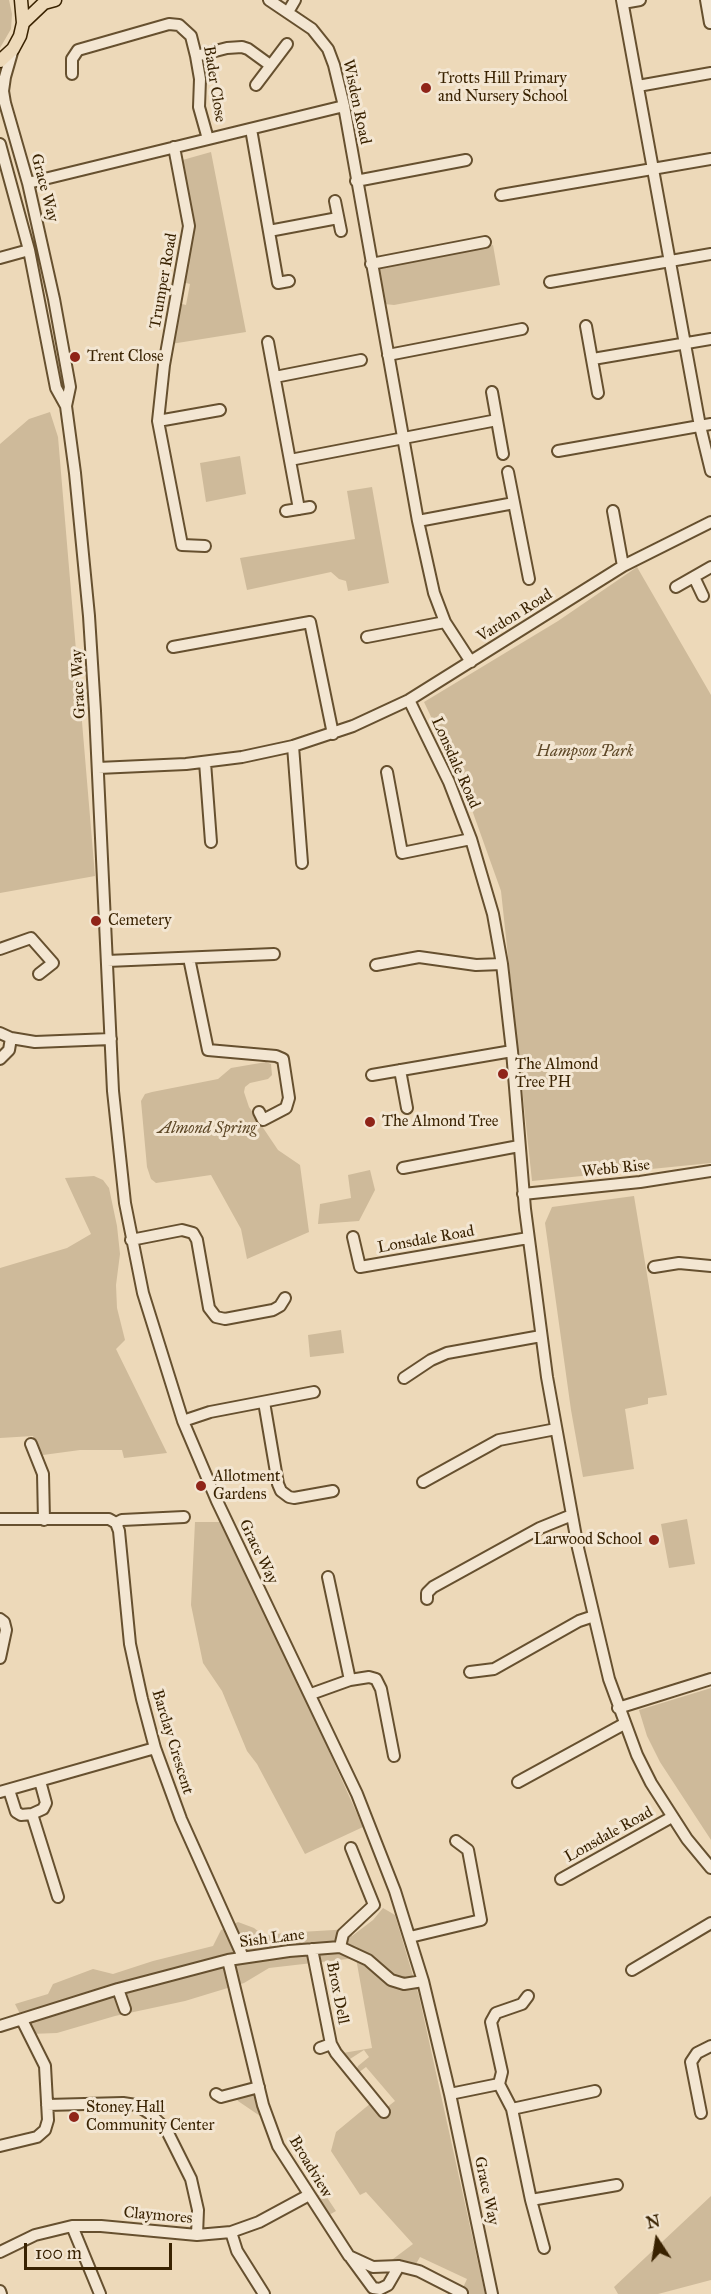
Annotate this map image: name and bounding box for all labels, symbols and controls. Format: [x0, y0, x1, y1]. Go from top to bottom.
street label: Bader Close [198, 44, 230, 124]
street label: Wisden Road [338, 58, 374, 146]
place label: Trotts Hill Primary and Nursery School [438, 69, 568, 107]
marker: Trotts Hill Primary and Nursery School [419, 81, 433, 95]
street label: Grace Way [26, 152, 62, 224]
street label: Trumper Road [146, 232, 182, 330]
place label: Trent Close [87, 347, 164, 367]
marker: Trent Close [68, 350, 82, 364]
street label: Vardon Road [474, 585, 556, 647]
street label: Grace Way [68, 649, 90, 719]
street label: Lonsdale Road [426, 714, 484, 812]
park label: Hampson Park [536, 742, 634, 762]
place label: Cemetery [108, 911, 171, 931]
marker: Cemetery [89, 914, 103, 928]
place label: The Almond Tree PH [515, 1055, 598, 1093]
marker: The Almond Tree PH [496, 1067, 510, 1081]
place label: The Almond Tree [382, 1112, 499, 1132]
marker: The Almond Tree [363, 1115, 377, 1129]
park label: Almond Spring [158, 1119, 256, 1139]
street label: Webb Rise [581, 1156, 651, 1182]
street label: Lonsdale Road [376, 1222, 476, 1258]
place label: Allotment Gardens [213, 1467, 281, 1505]
marker: Allotment Gardens [194, 1479, 208, 1493]
street label: Grace Way [234, 1516, 282, 1588]
place label: Larwood School [534, 1530, 642, 1550]
marker: Larwood School [647, 1533, 661, 1547]
street label: Barclay Crescent [147, 1687, 197, 1797]
street label: Lonsdale Road [562, 1803, 656, 1867]
street label: Sish Lane [238, 1925, 306, 1953]
street label: Brox Dell [322, 1960, 352, 2026]
place label: Stoney Hall Community Center [86, 2098, 214, 2136]
marker: Stoney Hall Community Center [67, 2110, 81, 2124]
street label: Broadview [284, 2133, 336, 2201]
street label: Grace Way [469, 2155, 503, 2227]
street label: Claymores [123, 2203, 193, 2229]
north arrow [627, 2210, 687, 2270]
text: N [645, 2211, 662, 2233]
scale bar [27, 2231, 176, 2269]
text: 100 m [35, 2242, 82, 2264]

